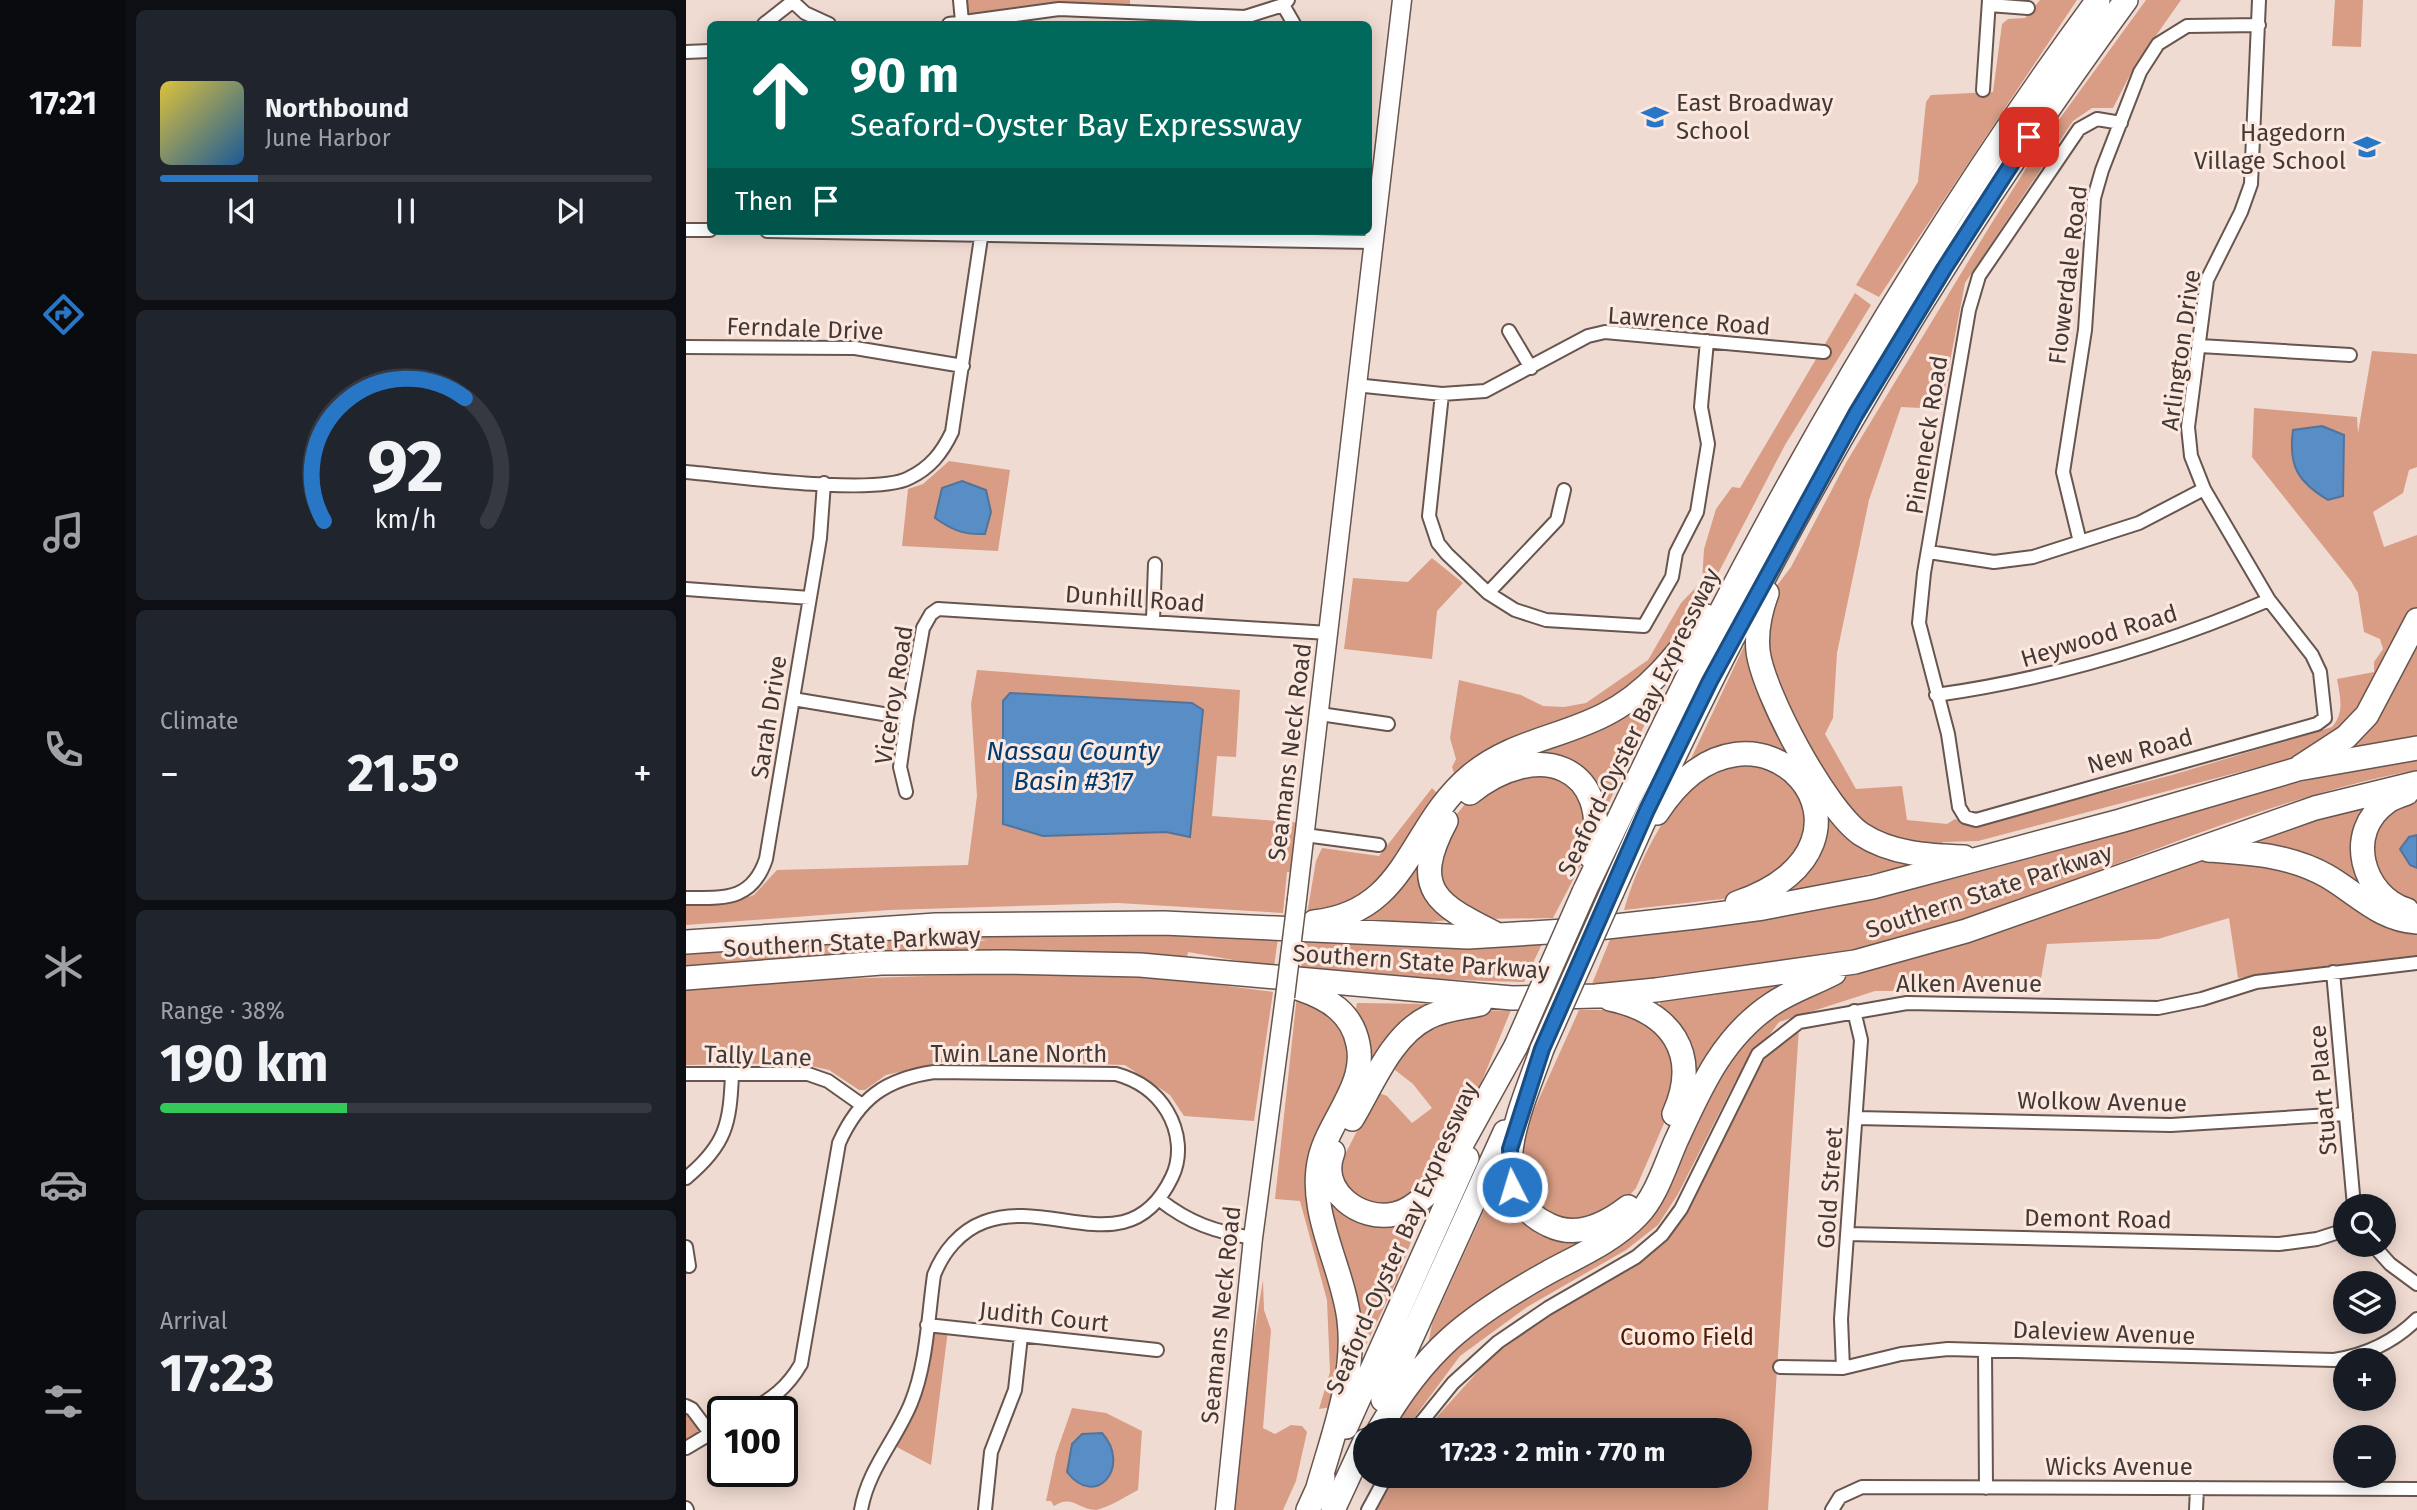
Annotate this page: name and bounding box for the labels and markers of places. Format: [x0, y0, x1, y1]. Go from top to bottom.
place label: East Broadway School [1676, 89, 1834, 145]
school or university icon: East Broadway School [1640, 102, 1670, 132]
pin [1999, 107, 2059, 167]
place label: Hagedorn Village School [2194, 119, 2346, 175]
school or university icon: Hagedorn Village School [2352, 132, 2382, 162]

